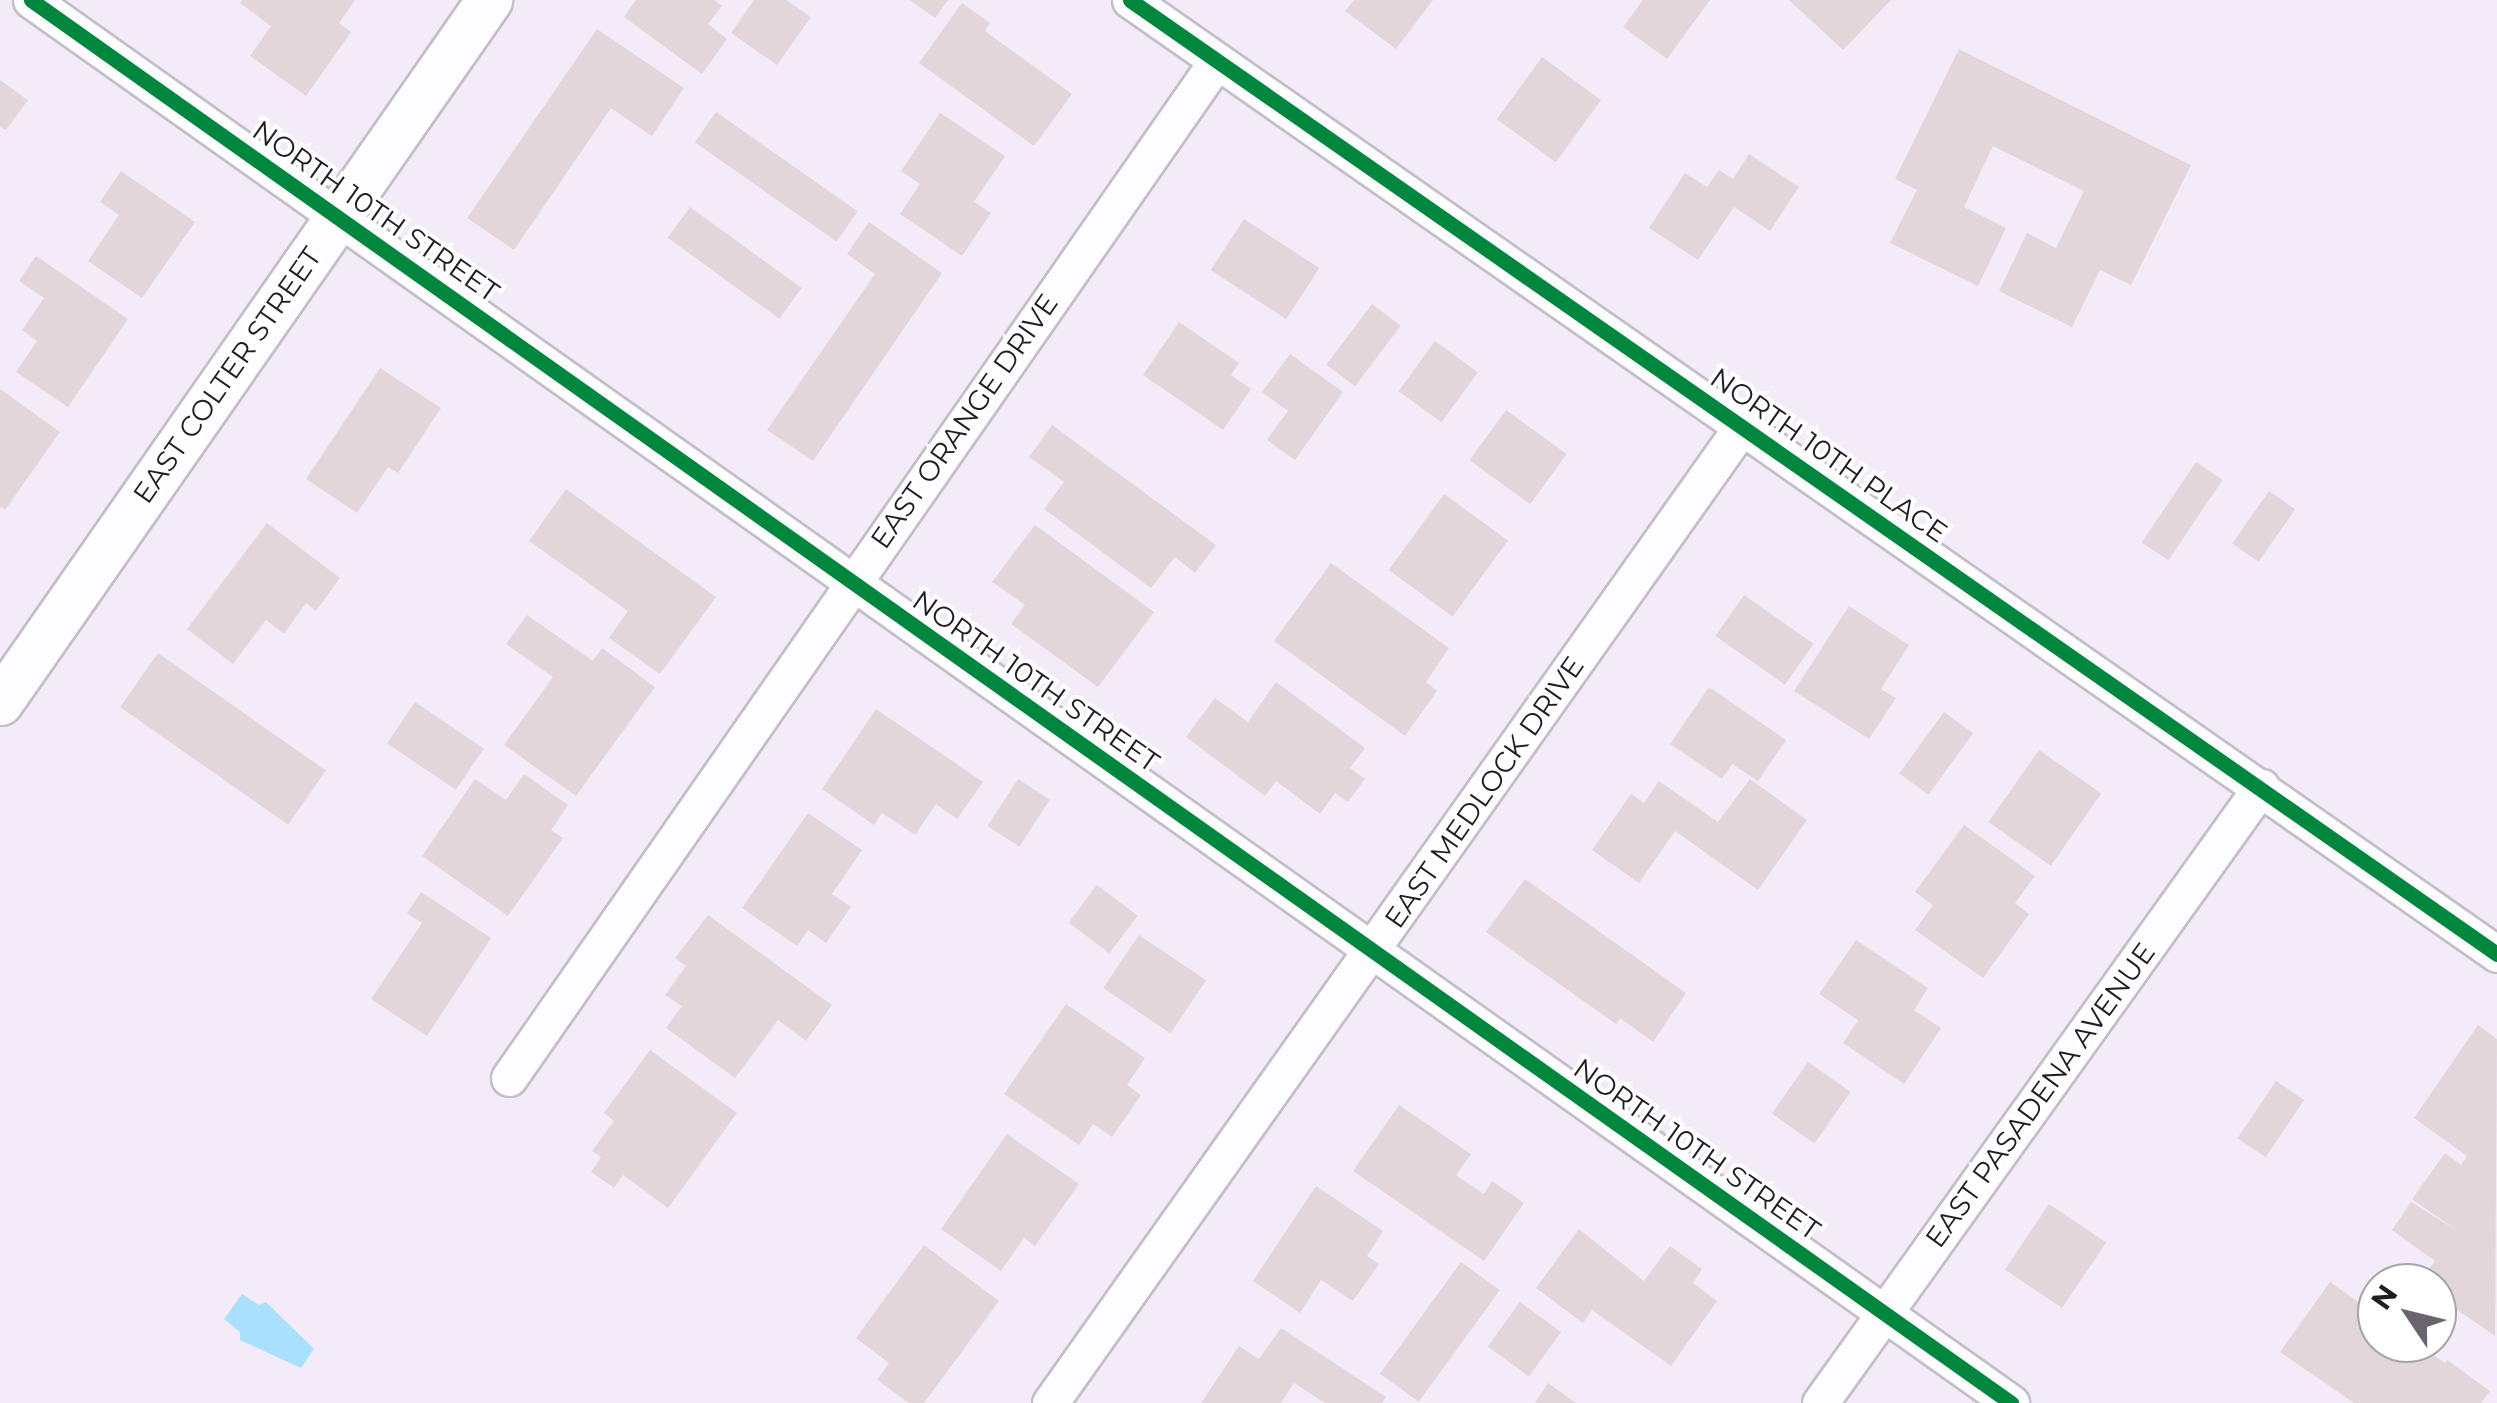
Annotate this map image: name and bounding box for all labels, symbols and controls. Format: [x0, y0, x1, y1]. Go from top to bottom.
street label: NORTH 10TH STREET [246, 113, 506, 309]
street label: EAST COLTER STREET [126, 240, 328, 510]
street label: EAST ORANGE DRIVE [863, 287, 1065, 555]
street label: NORTH 10TH PLACE [1704, 361, 1954, 549]
street label: NORTH 10TH STREET [906, 583, 1166, 779]
street label: EAST MEDLOCK DRIVE [1377, 650, 1591, 934]
street label: EAST PASADENA AVENUE [1918, 936, 2162, 1254]
street label: NORTH 10TH STREET [1567, 1051, 1827, 1247]
north arrow [2357, 1263, 2457, 1363]
text: N [2364, 1278, 2404, 1316]

